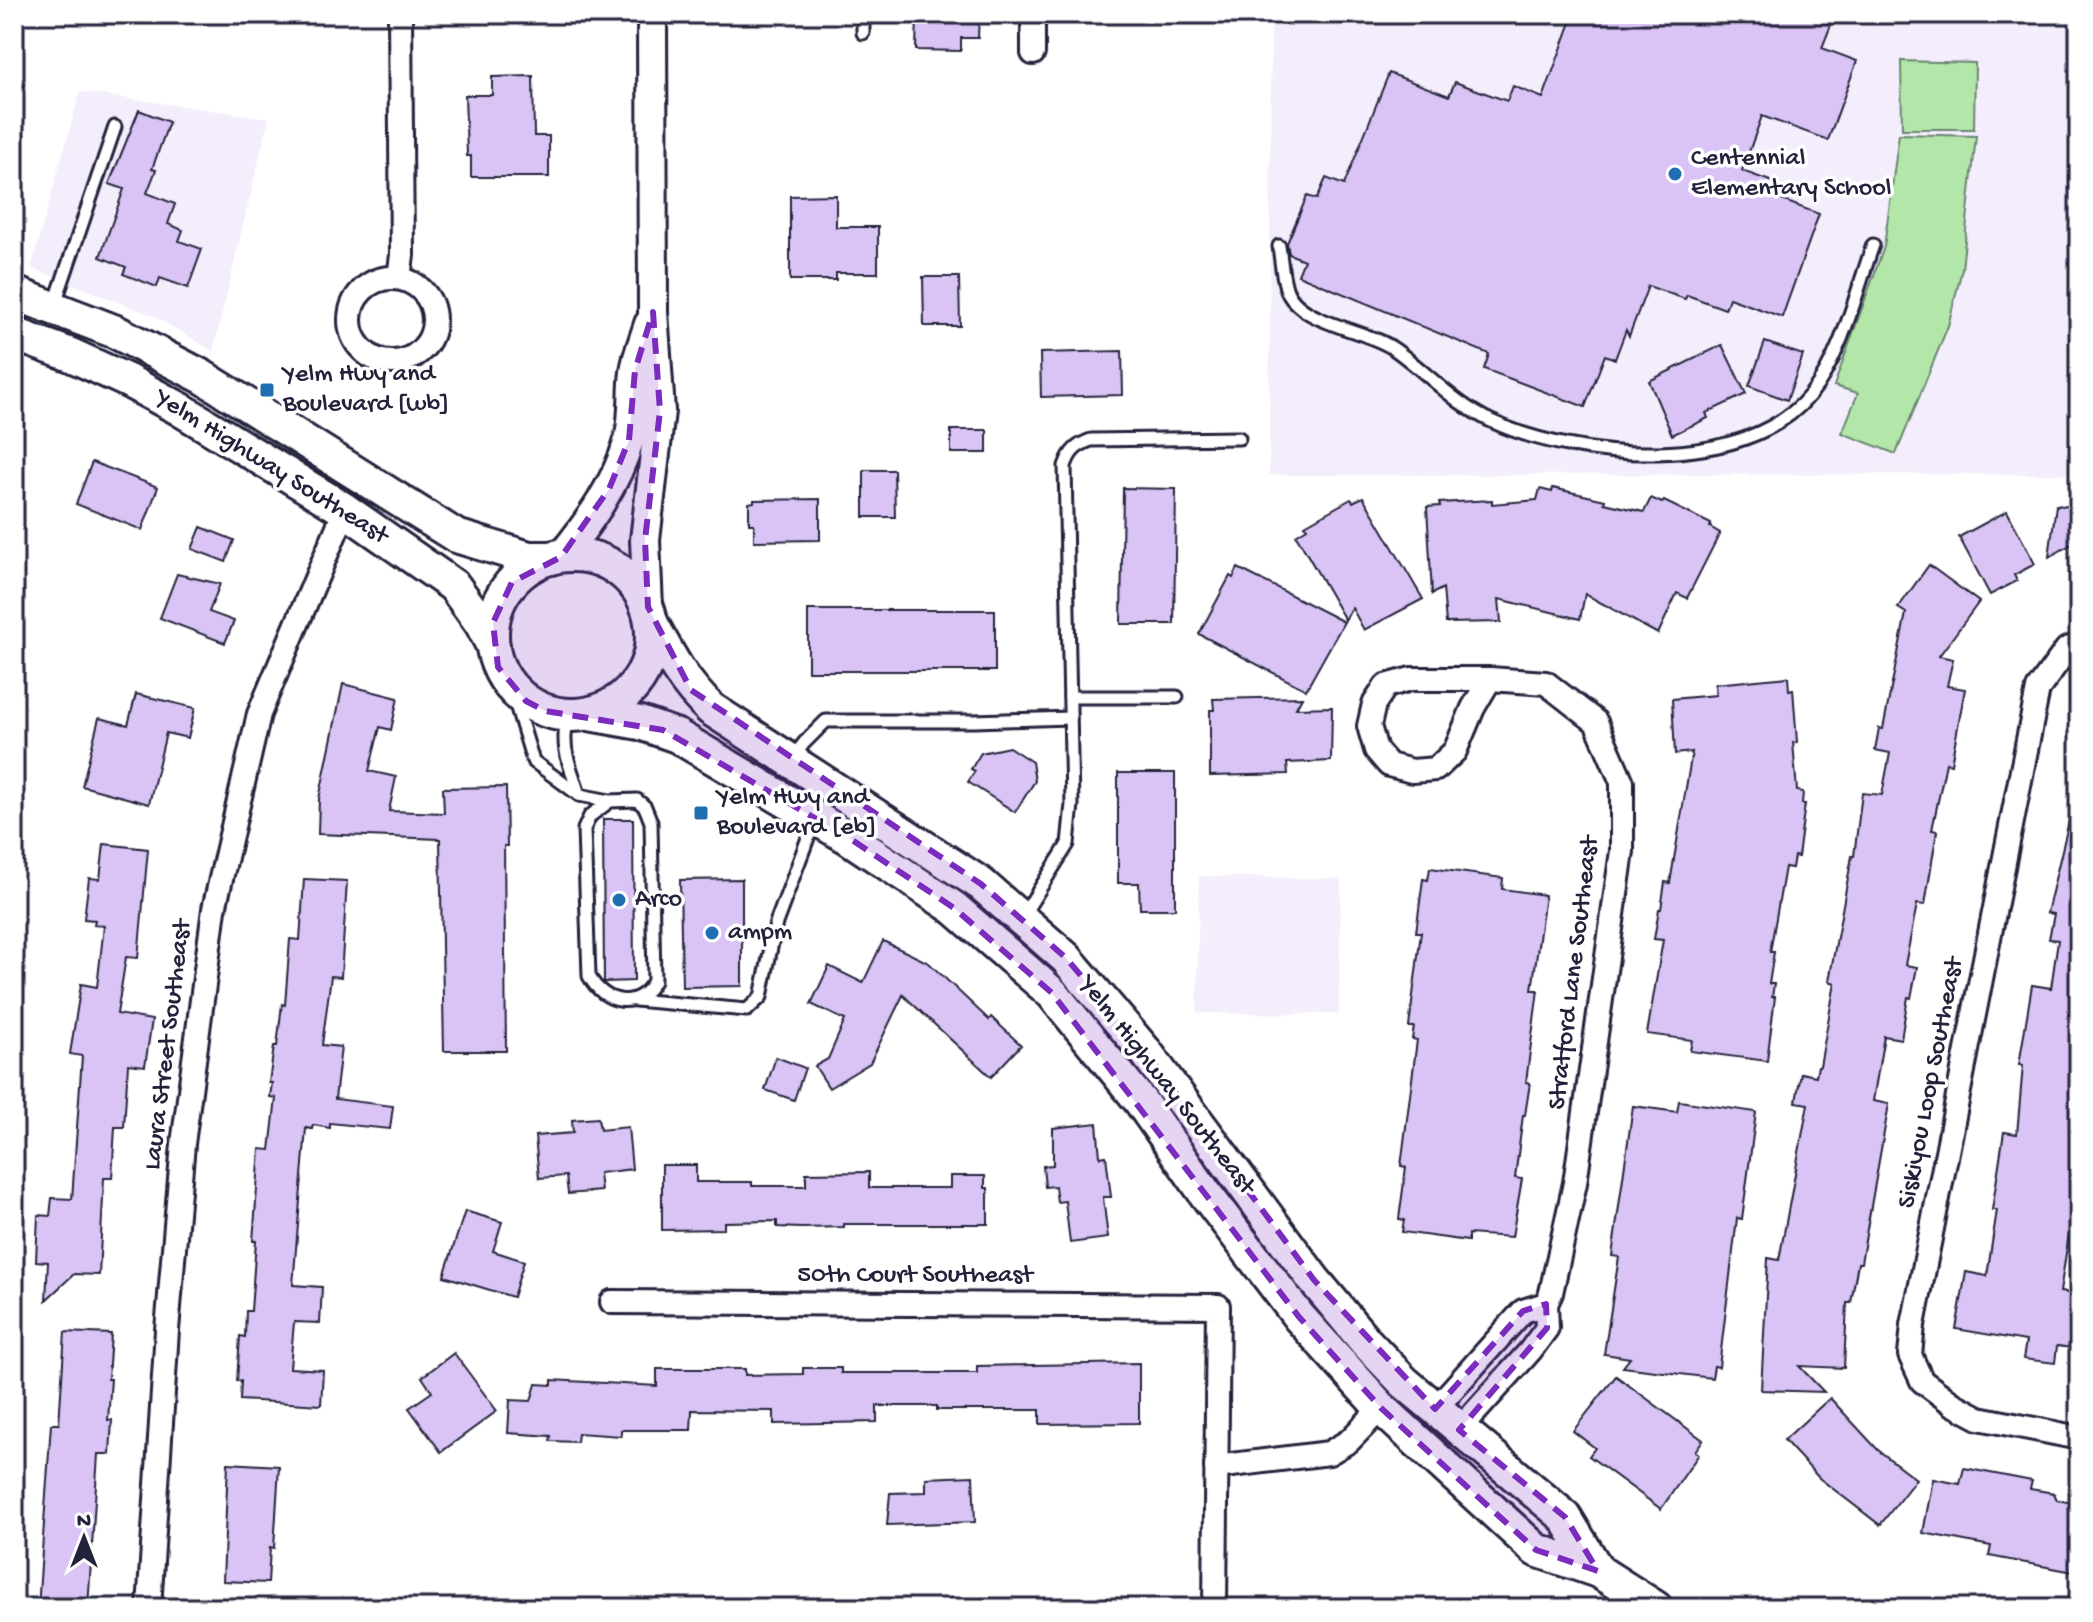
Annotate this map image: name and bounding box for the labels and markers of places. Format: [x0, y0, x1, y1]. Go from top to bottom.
place label: Centennial Elementary School [1691, 144, 1891, 205]
marker: Centennial Elementary School [1666, 165, 1684, 183]
place label: Yelm Hwy and Boulevard [wb] [281, 360, 449, 421]
marker: Yelm Hwy and Boulevard [wb] [258, 381, 276, 399]
place label: Yelm Hwy and Boulevard [eb] [715, 783, 876, 844]
marker: Yelm Hwy and Boulevard [eb] [692, 804, 710, 822]
place label: Arco [635, 885, 682, 916]
marker: Arco [610, 891, 628, 909]
place label: ampm [728, 918, 792, 949]
marker: ampm [703, 924, 721, 942]

